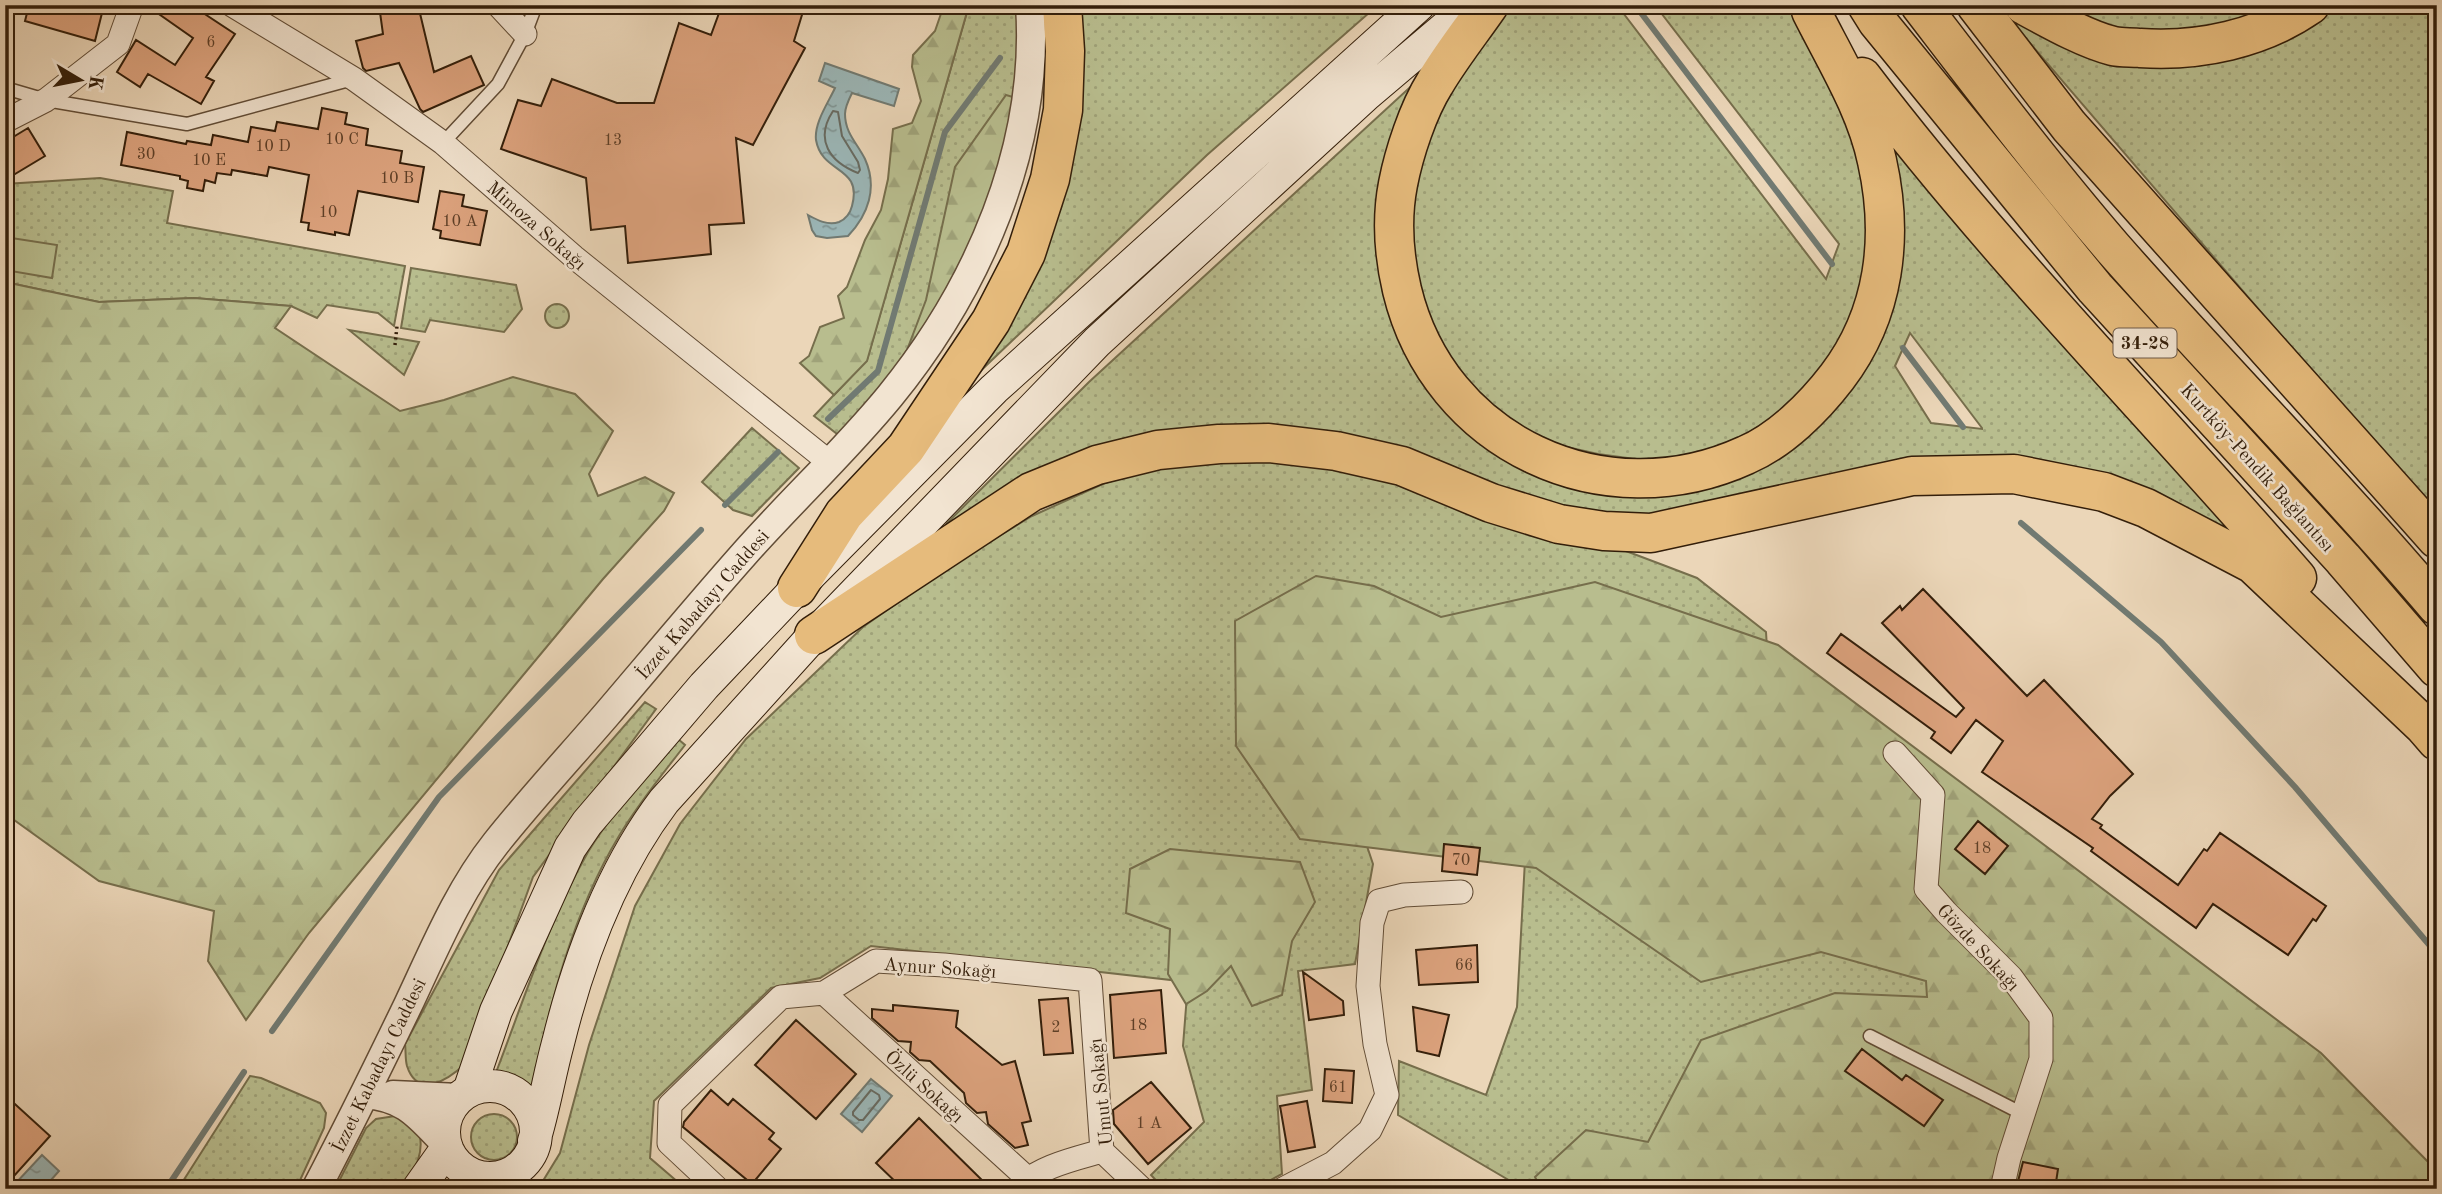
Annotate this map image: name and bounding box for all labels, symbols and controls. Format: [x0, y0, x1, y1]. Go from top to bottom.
house number: 6 [206, 35, 216, 51]
north arrow [46, 46, 116, 116]
text: K [84, 74, 105, 92]
house number: 10 C [325, 132, 359, 148]
house number: 13 [604, 133, 622, 149]
house number: 10 D [255, 139, 291, 155]
house number: 30 [137, 147, 155, 163]
house number: 10 E [192, 153, 226, 169]
house number: 10 B [380, 171, 414, 187]
street label: Mimoza Sokağı [482, 179, 589, 275]
house number: 10 [319, 205, 337, 221]
house number: 10 A [442, 214, 478, 230]
road number: 34-28 [2114, 328, 2176, 358]
street label: Kurtköy-Pendik Bağlantısı [2176, 381, 2337, 556]
street label: İzzet Kabadayı Caddesi [632, 525, 774, 684]
house number: 18 [1973, 841, 1991, 857]
house number: 70 [1452, 853, 1470, 869]
street label: Gözde Sokağı [1932, 902, 2022, 996]
street label: Aynur Sokağı [883, 956, 997, 983]
house number: 66 [1455, 958, 1473, 974]
street label: İzzet Kabadayı Caddesi [327, 975, 431, 1156]
house number: 18 [1129, 1018, 1147, 1034]
house number: 2 [1051, 1020, 1061, 1036]
street label: Umut Sokağı [1087, 1037, 1118, 1146]
street label: Özlü Sokağı [881, 1045, 969, 1128]
house number: 61 [1329, 1080, 1347, 1096]
house number: 1 A [1136, 1116, 1162, 1132]

